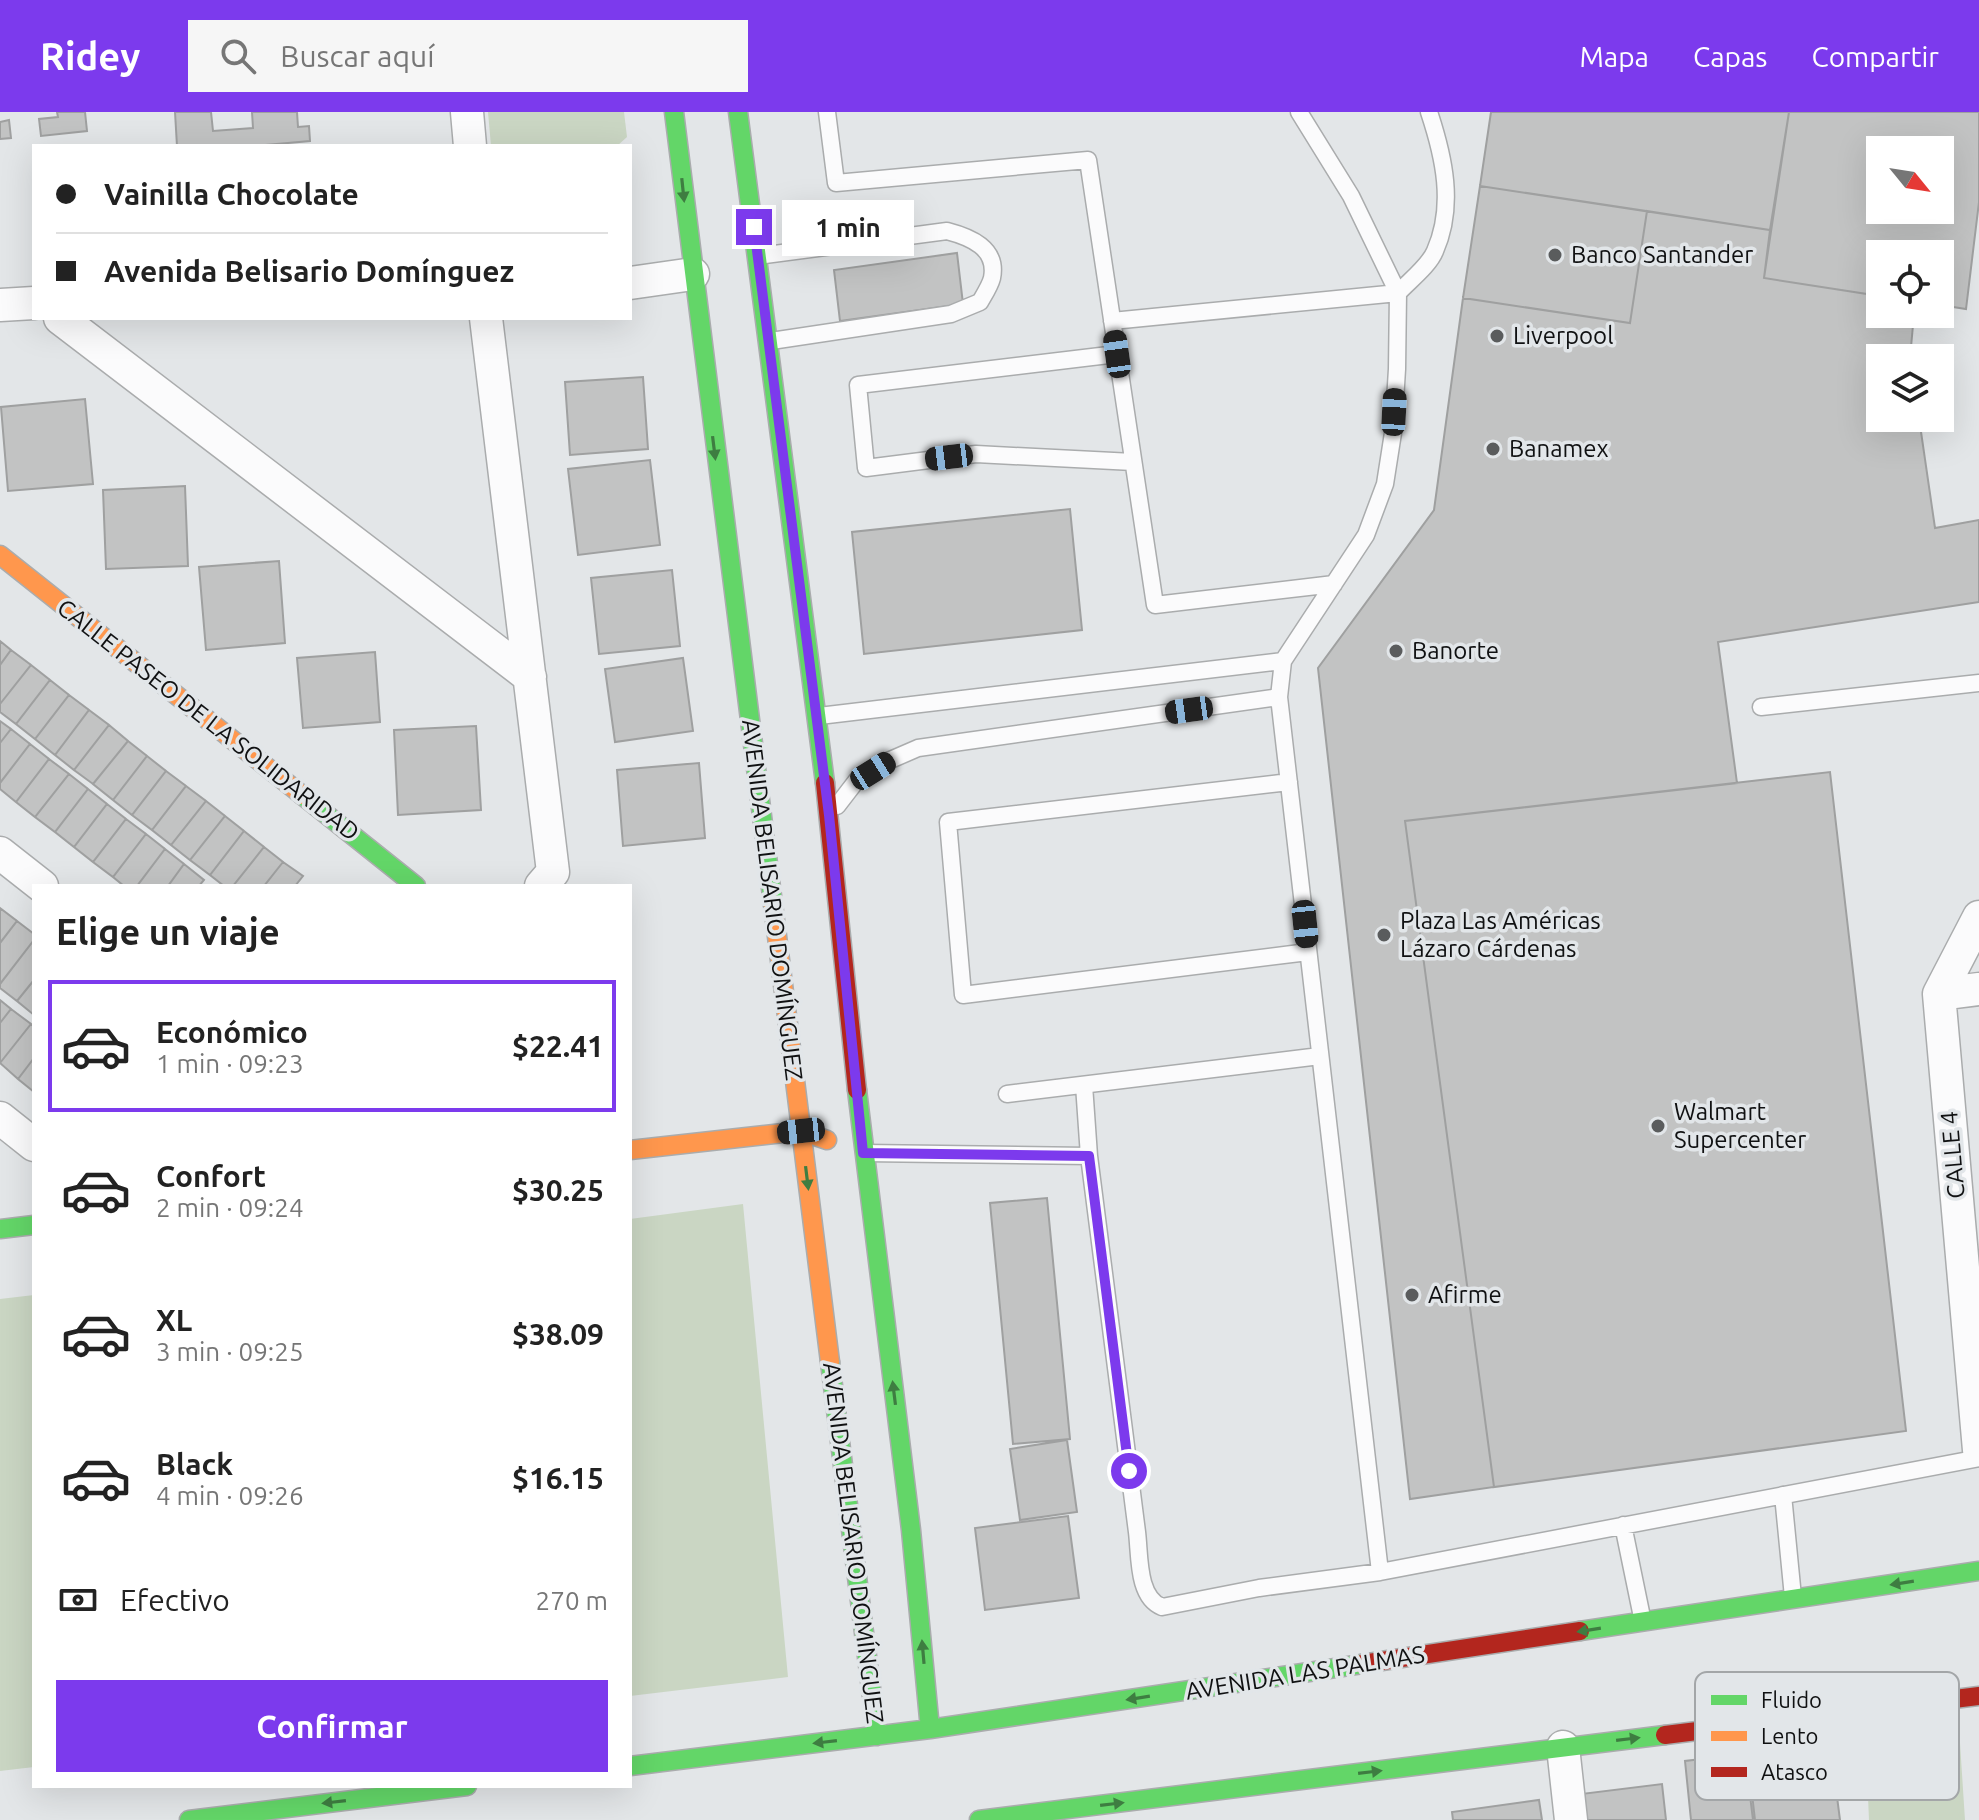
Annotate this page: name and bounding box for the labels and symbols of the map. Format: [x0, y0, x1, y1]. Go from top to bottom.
north arrow [1866, 136, 1954, 224]
one-way arrow [677, 177, 690, 202]
callout: 1 min [782, 199, 914, 255]
route end [736, 209, 772, 245]
place label: Banco Santander [1571, 241, 1753, 268]
marker: Banco Santander [1546, 246, 1564, 264]
place label: Liverpool [1513, 322, 1613, 349]
marker: Liverpool [1488, 327, 1506, 345]
car [1102, 329, 1132, 379]
car [1381, 387, 1407, 437]
one-way arrow [708, 435, 721, 460]
place label: Banamex [1509, 435, 1609, 462]
marker: Banamex [1484, 440, 1502, 458]
car [924, 442, 974, 472]
street label: CALLE PASEO DE LA SOLIDARIDAD [52, 593, 365, 846]
place label: Banorte [1412, 637, 1499, 664]
marker: Banorte [1387, 642, 1405, 660]
car [1164, 695, 1214, 725]
street label: AVENIDA BELISARIO DOMÍNGUEZ [737, 718, 809, 1082]
car [846, 748, 900, 794]
car [1291, 899, 1319, 949]
place label: Plaza Las Américas Lázaro Cárdenas [1400, 907, 1601, 962]
marker: Plaza Las Américas Lázaro Cárdenas [1375, 926, 1393, 944]
place label: Walmart Supercenter [1674, 1098, 1806, 1153]
street label: CALLE 4 [1935, 1110, 1970, 1200]
car [776, 1117, 826, 1145]
marker: Walmart Supercenter [1649, 1117, 1667, 1135]
one-way arrow [801, 1166, 814, 1191]
place label: Afirme [1428, 1281, 1502, 1308]
marker: Afirme [1403, 1286, 1421, 1304]
street label: AVENIDA BELISARIO DOMÍNGUEZ [818, 1361, 890, 1725]
one-way arrow [887, 1380, 900, 1405]
route start [1111, 1453, 1147, 1489]
one-way arrow [1889, 1577, 1914, 1590]
one-way arrow [1577, 1624, 1602, 1637]
one-way arrow [916, 1639, 929, 1664]
street label: AVENIDA LAS PALMAS [1183, 1640, 1426, 1705]
legend [1695, 1672, 1959, 1800]
text: Fluido [1761, 1687, 1822, 1712]
one-way arrow [1126, 1692, 1151, 1705]
text: Lento [1761, 1723, 1818, 1748]
one-way arrow [1616, 1733, 1641, 1746]
one-way arrow [812, 1736, 837, 1749]
text: Atasco [1761, 1759, 1828, 1784]
one-way arrow [1358, 1765, 1383, 1778]
one-way arrow [321, 1796, 346, 1809]
one-way arrow [1100, 1797, 1125, 1810]

